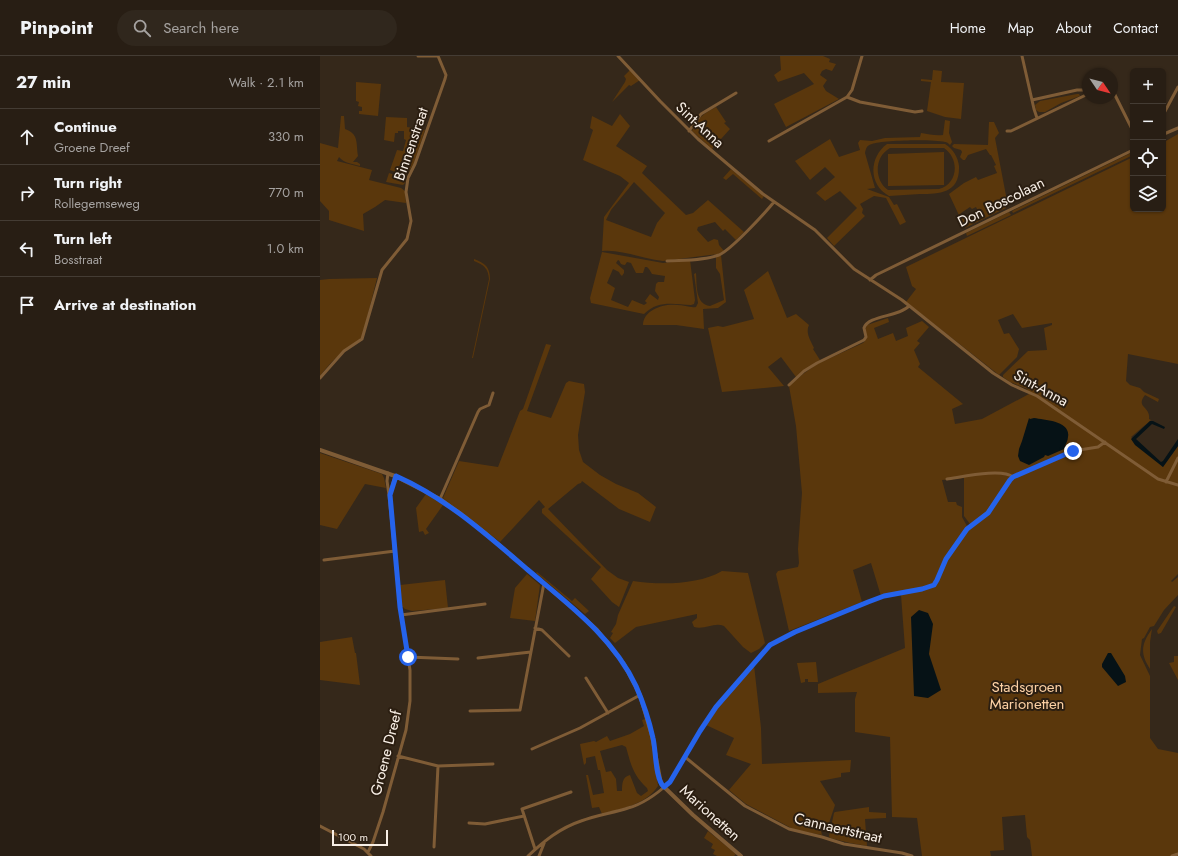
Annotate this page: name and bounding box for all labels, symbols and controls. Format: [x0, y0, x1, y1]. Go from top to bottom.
search box [117, 10, 397, 46]
text: Pinpoint [20, 14, 93, 41]
icon: search [131, 17, 153, 39]
text: Search here [163, 17, 239, 39]
text: Home [950, 18, 986, 38]
text: Map [1008, 18, 1034, 38]
text: About [1056, 18, 1091, 38]
text: Contact [1113, 18, 1158, 38]
north arrow [1082, 68, 1118, 104]
map controls [1130, 68, 1166, 212]
button: + [1130, 68, 1166, 104]
text: 27 min [16, 70, 71, 94]
text: Walk · 2.1 km [229, 73, 304, 92]
street label: Sint-Anna [671, 97, 729, 153]
street label: Binnenstraat [388, 104, 434, 184]
button: − [1130, 104, 1166, 140]
text: Continue [54, 116, 117, 138]
icon: ahead [16, 126, 38, 148]
text: 330 m [268, 127, 304, 146]
text: Groene Dreef [54, 138, 130, 157]
button: locate [1130, 140, 1166, 176]
street label: Don Boscolaan [954, 171, 1048, 233]
text: Turn right [54, 172, 122, 194]
button: layers [1130, 176, 1166, 212]
icon: right [16, 182, 38, 204]
text: 770 m [269, 183, 304, 202]
text: Rollegemseweg [54, 194, 140, 213]
text: Turn left [54, 228, 112, 250]
icon: left [16, 238, 38, 260]
text: 1.0 km [267, 239, 304, 258]
text: Bosstraat [54, 250, 102, 269]
icon: arrive [16, 294, 38, 316]
text: Arrive at destination [54, 294, 196, 316]
street label: Sint-Anna [1010, 364, 1072, 412]
route end [1064, 442, 1082, 460]
route start [399, 648, 417, 666]
park label: Stadsgroen Marionetten [989, 676, 1065, 715]
street label: Groene Dreef [365, 707, 407, 798]
street label: Marionetten [675, 780, 745, 846]
street label: Cannaertstraat [792, 807, 885, 849]
scale bar [332, 828, 388, 847]
text: 100 m [338, 829, 368, 845]

